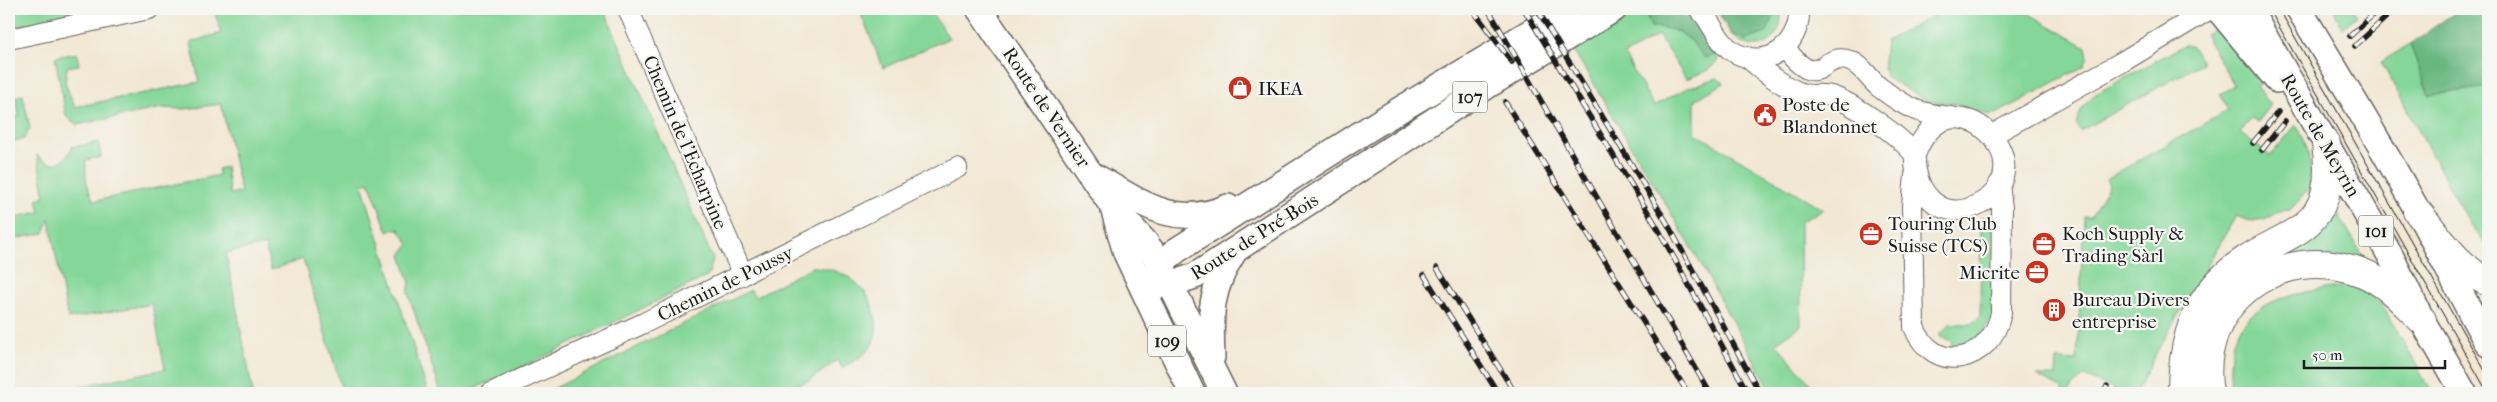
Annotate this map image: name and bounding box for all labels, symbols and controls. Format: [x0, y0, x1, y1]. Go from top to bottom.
street label: Route de Vernier [998, 43, 1095, 173]
street label: Chemin de l'Echarpine [639, 52, 732, 233]
street label: Route de Meyrin [2276, 70, 2364, 201]
shop icon: IKEA [1227, 75, 1253, 101]
place label: IKEA [1258, 78, 1304, 100]
road number: 107 [1452, 81, 1488, 112]
place label: Poste de Blandonnet [1782, 94, 1878, 138]
public building icon: Poste de Blandonnet [1752, 102, 1778, 128]
street label: Route de Pré-Bois [1187, 189, 1322, 285]
place label: Touring Club Suisse (TCS) [1888, 213, 1997, 257]
road number: 101 [2358, 216, 2394, 247]
office icon: Touring Club Suisse (TCS) [1858, 221, 1884, 247]
place label: Koch Supply & Trading Sàrl [2062, 223, 2184, 267]
office icon: Koch Supply & Trading Sàrl [2031, 231, 2057, 257]
street label: Chemin de Poussy [654, 241, 798, 326]
office icon: Micrite [2024, 259, 2050, 285]
place label: Micrite [1959, 262, 2020, 284]
place label: Bureau Divers entreprise [2072, 289, 2189, 333]
building icon: Bureau Divers entreprise [2041, 297, 2067, 323]
road number: 109 [1148, 326, 1186, 356]
scale bar [2304, 337, 2446, 369]
text: 50 m [2312, 346, 2343, 364]

